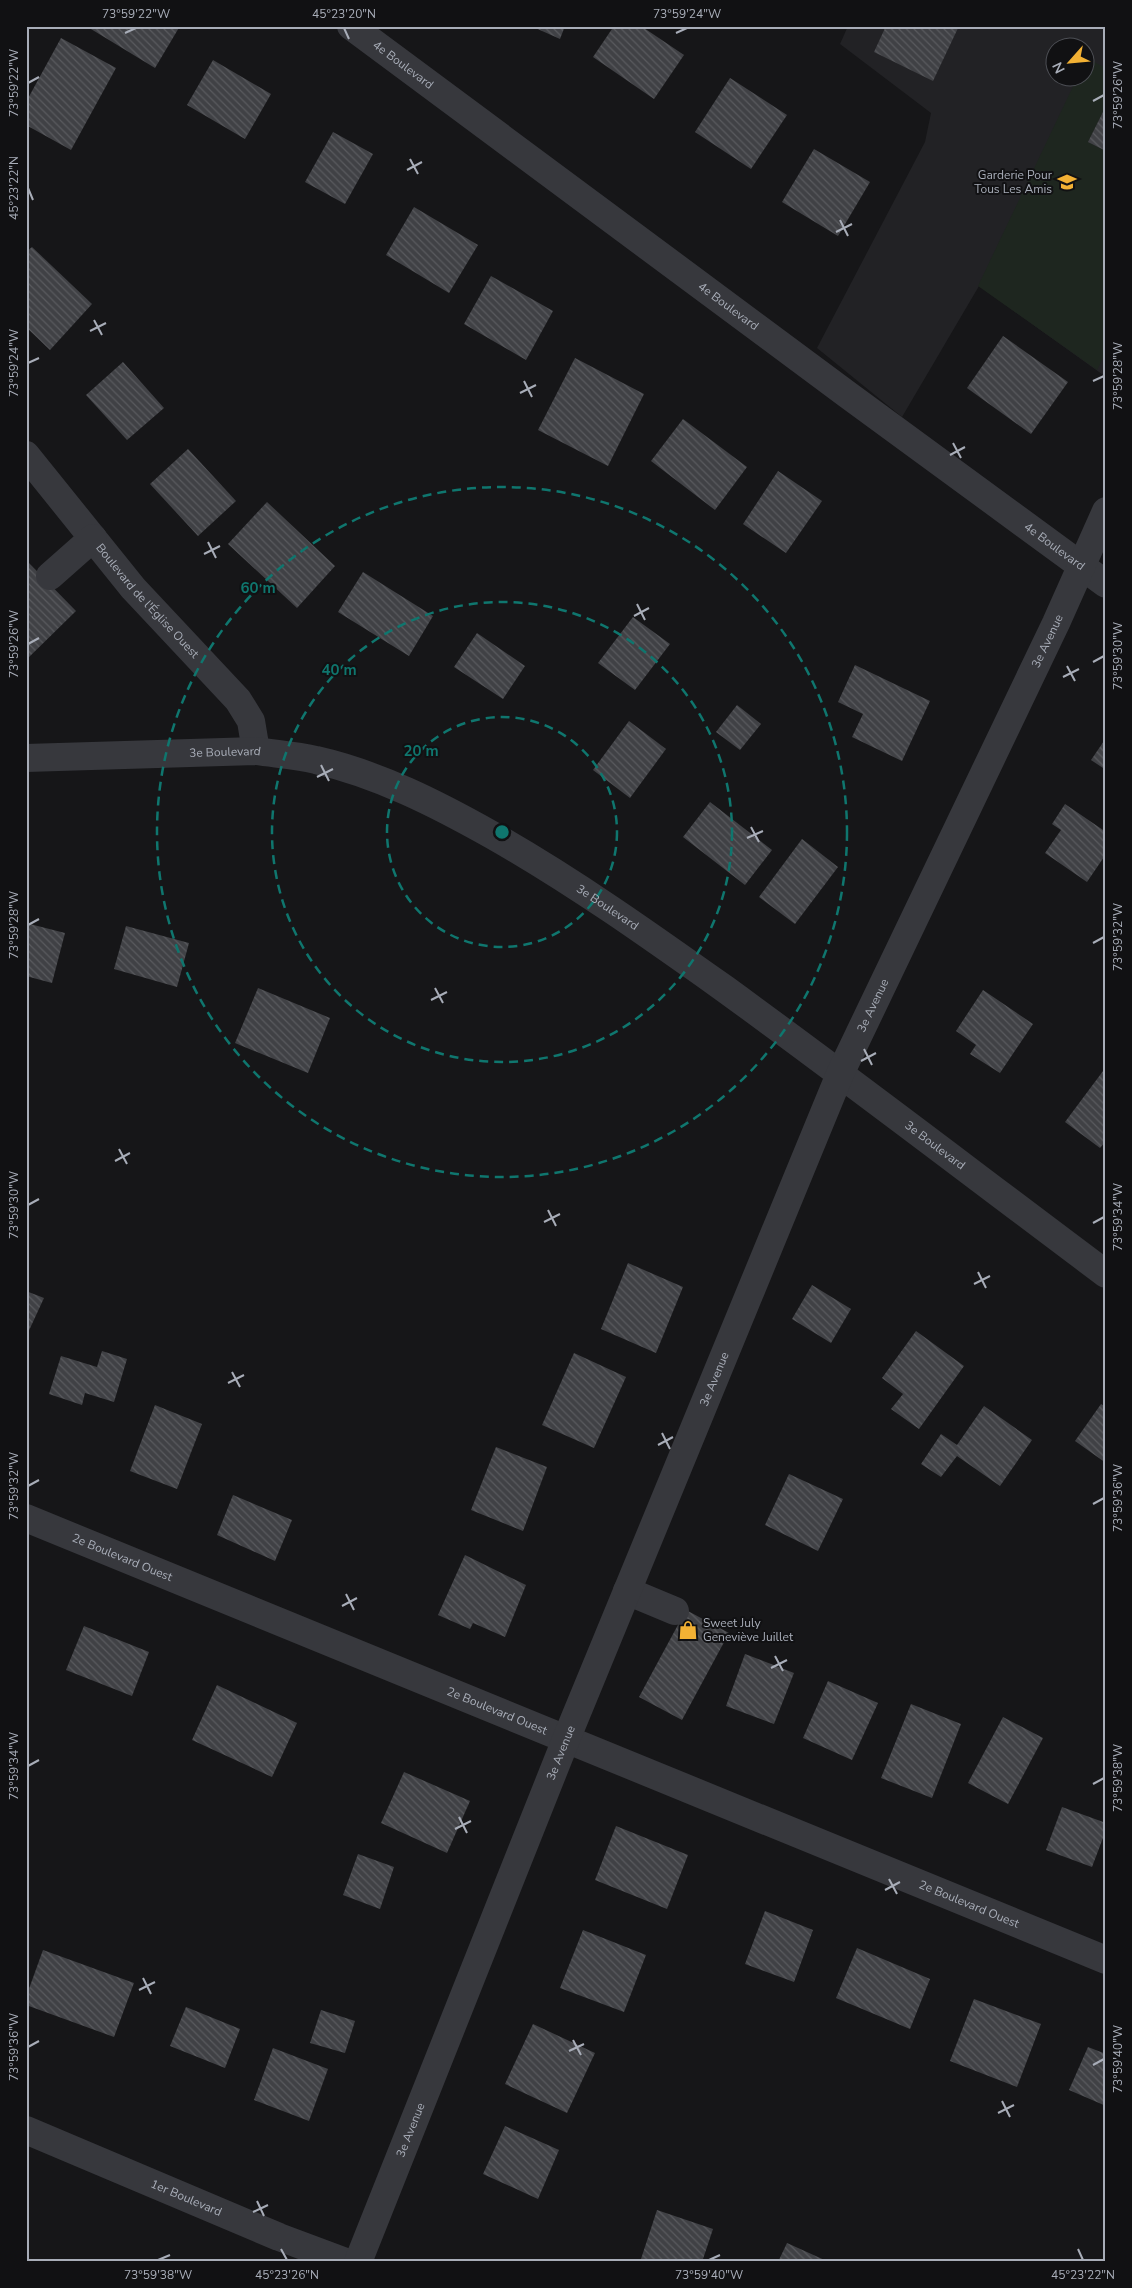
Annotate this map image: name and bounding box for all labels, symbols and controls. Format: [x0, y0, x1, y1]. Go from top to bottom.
text: 73°59'22"W [102, 6, 170, 22]
text: 45°23'20"N [312, 6, 376, 22]
text: 73°59'24"W [653, 6, 721, 22]
street label: 4e Boulevard [370, 37, 437, 93]
north arrow [1044, 38, 1094, 88]
text: 73°59'22"W [6, 49, 22, 117]
text: N [1048, 59, 1070, 77]
text: 73°59'26"W [1110, 61, 1126, 129]
text: 45°23'22"N [6, 156, 22, 220]
place label: Garderie Pour Tous Les Amis [974, 167, 1053, 197]
school or university icon: Garderie Pour Tous Les Amis [1056, 171, 1078, 193]
street label: 4e Boulevard [695, 278, 762, 334]
text: 73°59'24"W [6, 329, 22, 397]
text: 73°59'28"W [1110, 342, 1126, 410]
street label: 4e Boulevard [1021, 519, 1088, 574]
street label: Boulevard de l'Église Ouest [92, 540, 203, 662]
text: 60 m [240, 578, 276, 598]
text: 73°59'26"W [6, 610, 22, 678]
street label: 3e Avenue [1028, 612, 1067, 671]
text: 73°59'30"W [1110, 622, 1126, 690]
text: 40 m [321, 660, 357, 680]
text: 20 m [403, 741, 439, 761]
street label: 3e Boulevard [189, 743, 262, 761]
centre of rings [493, 823, 511, 841]
street label: 3e Boulevard [573, 881, 642, 934]
text: 73°59'28"W [6, 891, 22, 959]
text: 73°59'32"W [1110, 903, 1126, 971]
street label: 3e Avenue [853, 976, 892, 1035]
street label: 3e Boulevard [902, 1117, 969, 1173]
text: 73°59'30"W [6, 1171, 22, 1239]
text: 73°59'34"W [1110, 1183, 1126, 1251]
street label: 3e Avenue [696, 1350, 733, 1409]
text: 73°59'32"W [6, 1452, 22, 1520]
text: 73°59'36"W [1110, 1464, 1126, 1532]
street label: 2e Boulevard Ouest [70, 1530, 176, 1585]
place label: Sweet July Geneviève Juillet [703, 1615, 794, 1645]
shop icon: Sweet July Geneviève Juillet [677, 1619, 699, 1641]
street label: 2e Boulevard Ouest [444, 1683, 550, 1739]
street label: 3e Avenue [543, 1723, 579, 1783]
text: 73°59'34"W [6, 1732, 22, 1800]
text: 73°59'38"W [1110, 1744, 1126, 1812]
street label: 2e Boulevard Ouest [916, 1876, 1022, 1932]
text: 73°59'36"W [6, 2013, 22, 2081]
text: 73°59'40"W [1110, 2025, 1126, 2093]
street label: 3e Avenue [392, 2100, 429, 2160]
street label: 1er Boulevard [148, 2176, 224, 2220]
text: 73°59'38"W [124, 2267, 192, 2283]
text: 45°23'26"N [255, 2267, 319, 2283]
text: 73°59'40"W [675, 2267, 743, 2283]
text: 45°23'22"N [1051, 2267, 1115, 2283]

